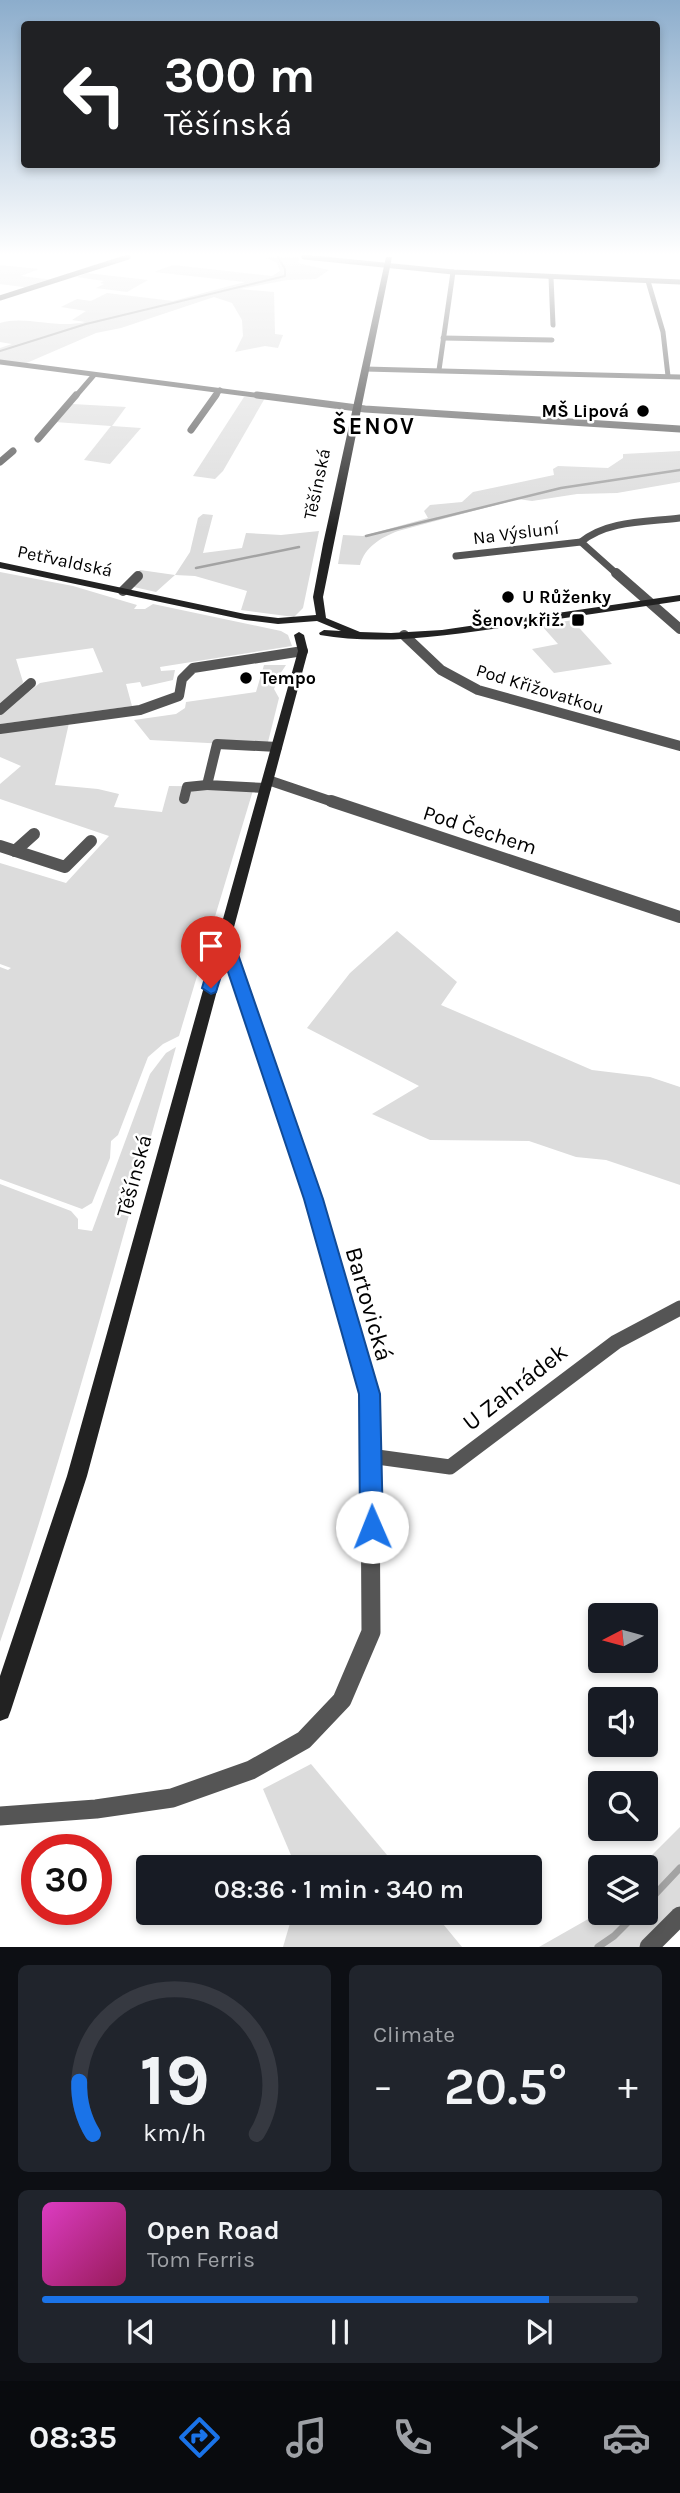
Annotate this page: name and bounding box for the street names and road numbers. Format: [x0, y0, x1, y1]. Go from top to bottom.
street label: Těšínská [299, 446, 335, 522]
street label: Na Výsluní [472, 517, 561, 549]
street label: Petřvaldská [15, 540, 115, 582]
street label: Pod Křižovatkou [473, 659, 607, 719]
street label: Pod Čechem [420, 800, 540, 860]
street label: Těšínská [112, 1132, 156, 1220]
street label: Bartovická [339, 1244, 399, 1364]
street label: U Zahrádek [457, 1337, 573, 1437]

